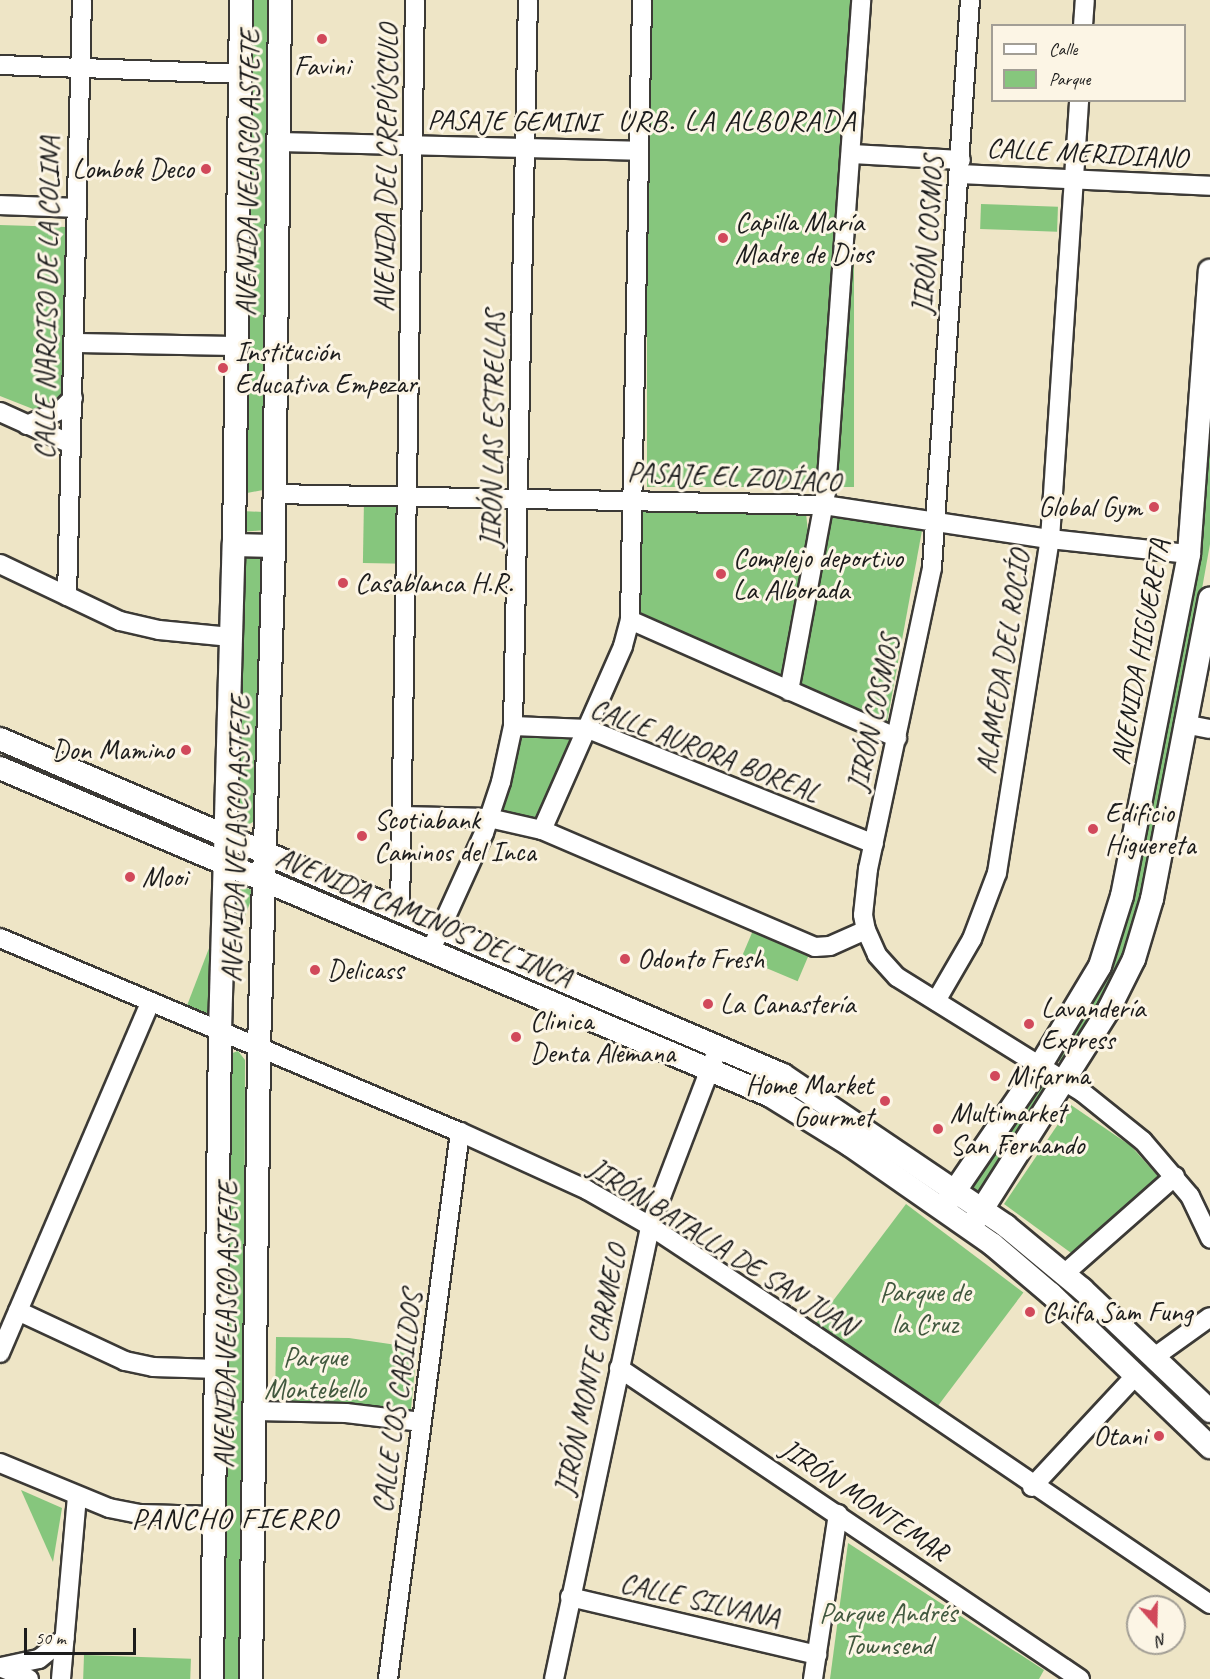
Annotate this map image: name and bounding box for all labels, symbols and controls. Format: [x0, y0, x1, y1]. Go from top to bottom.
street label: AVENIDA DEL CREPÚSCULO [367, 24, 405, 312]
legend [991, 24, 1186, 102]
street label: AVENIDA VELASCO ASTETE [229, 30, 267, 316]
marker: Favini [315, 32, 329, 46]
text: Calle [1049, 38, 1077, 60]
place label: Favini [294, 49, 350, 83]
text: Parque [1049, 68, 1090, 90]
district label: URB. LA ALBORADA [619, 102, 855, 138]
street label: PASAJE GEMINI [427, 103, 599, 139]
street label: CALLE MERIDIANO [986, 131, 1188, 175]
street label: CALLE NARCISO DE LA COLINA [27, 136, 67, 460]
place label: Lombok Deco [72, 152, 194, 186]
street label: JIRÓN COSMOS [906, 155, 950, 315]
marker: Lombok Deco [199, 162, 213, 176]
place label: Capilla María Madre de Dios [735, 205, 873, 271]
marker: Capilla María Madre de Dios [716, 231, 730, 245]
street label: JIRÓN LAS ESTRELLAS [474, 311, 512, 547]
place label: Institución Educativa Empezar [235, 335, 415, 401]
marker: Institución Educativa Empezar [216, 361, 230, 375]
street label: PASAJE EL ZODÍACO [627, 455, 841, 499]
place label: Global Gym [1038, 490, 1142, 524]
marker: Global Gym [1147, 500, 1161, 514]
street label: AVENIDA HIGUERETA [1104, 537, 1176, 767]
place label: Complejo deportivo La Alborada [733, 541, 903, 607]
street label: ALAMEDA DEL ROCÍO [969, 547, 1037, 777]
place label: Casablanca H.R. [355, 566, 513, 600]
marker: Complejo deportivo La Alborada [714, 567, 728, 581]
marker: Casablanca H.R. [336, 576, 350, 590]
street label: JIRÓN COSMOS [841, 632, 907, 794]
street label: CALLE AURORA BOREAL [586, 691, 824, 809]
street label: AVENIDA VELASCO ASTETE [214, 695, 258, 983]
place label: Don Mamino [52, 733, 174, 767]
marker: Don Mamino [179, 743, 193, 757]
place label: Edificio Higuereta [1105, 796, 1195, 862]
place label: Scotiabank Caminos del Inca [374, 803, 536, 869]
marker: Edificio Higuereta [1086, 822, 1100, 836]
marker: Scotiabank Caminos del Inca [355, 829, 369, 843]
street label: AVENIDA CAMINOS DEL INCA [271, 839, 577, 995]
place label: Mooi [142, 860, 187, 894]
marker: Mooi [123, 870, 137, 884]
place label: Odonto Fresh [637, 942, 764, 976]
marker: Odonto Fresh [618, 952, 632, 966]
place label: Delicass [327, 953, 403, 987]
marker: Delicass [308, 963, 322, 977]
place label: La Canastería [720, 987, 856, 1021]
place label: Lavandería Express [1041, 991, 1145, 1057]
marker: La Canastería [701, 997, 715, 1011]
place label: Clinica Denta Alemana [530, 1004, 676, 1070]
marker: Lavandería Express [1022, 1017, 1036, 1031]
marker: Clinica Denta Alemana [507, 1028, 525, 1046]
place label: Mifarma [1007, 1059, 1090, 1093]
place label: Home Market Gourmet [745, 1068, 873, 1134]
marker: Mifarma [988, 1069, 1002, 1083]
marker: Home Market Gourmet [878, 1094, 892, 1108]
place label: Multimarket San Fernando [950, 1096, 1084, 1162]
marker: Multimarket San Fernando [931, 1122, 945, 1136]
street label: JIRÓN BATALLA DE SAN JUAN [583, 1151, 861, 1343]
street label: AVENIDA VELASCO ASTETE [207, 1182, 245, 1468]
street label: JIRÓN MONTE CARMELO [548, 1241, 634, 1499]
park label: Parque de la Cruz [879, 1275, 971, 1341]
street label: CALLE LOS CABILDOS [365, 1290, 429, 1514]
place label: Chifa Sam Fung [1042, 1295, 1193, 1329]
marker: Chifa Sam Fung [1023, 1305, 1037, 1319]
park label: Parque Montebello [264, 1340, 366, 1406]
place label: Otani [1093, 1419, 1147, 1453]
marker: Otani [1152, 1429, 1166, 1443]
street label: JIRÓN MONTEMAR [774, 1431, 956, 1569]
district label: PANCHO FIERRO [133, 1500, 337, 1536]
street label: CALLE SILVANA [617, 1565, 783, 1635]
north arrow [1126, 1595, 1186, 1655]
park label: Parque Andrés Townsend [819, 1596, 957, 1662]
scale bar [27, 1616, 140, 1654]
text: 50 m [35, 1627, 66, 1649]
text: N [1153, 1629, 1170, 1651]

